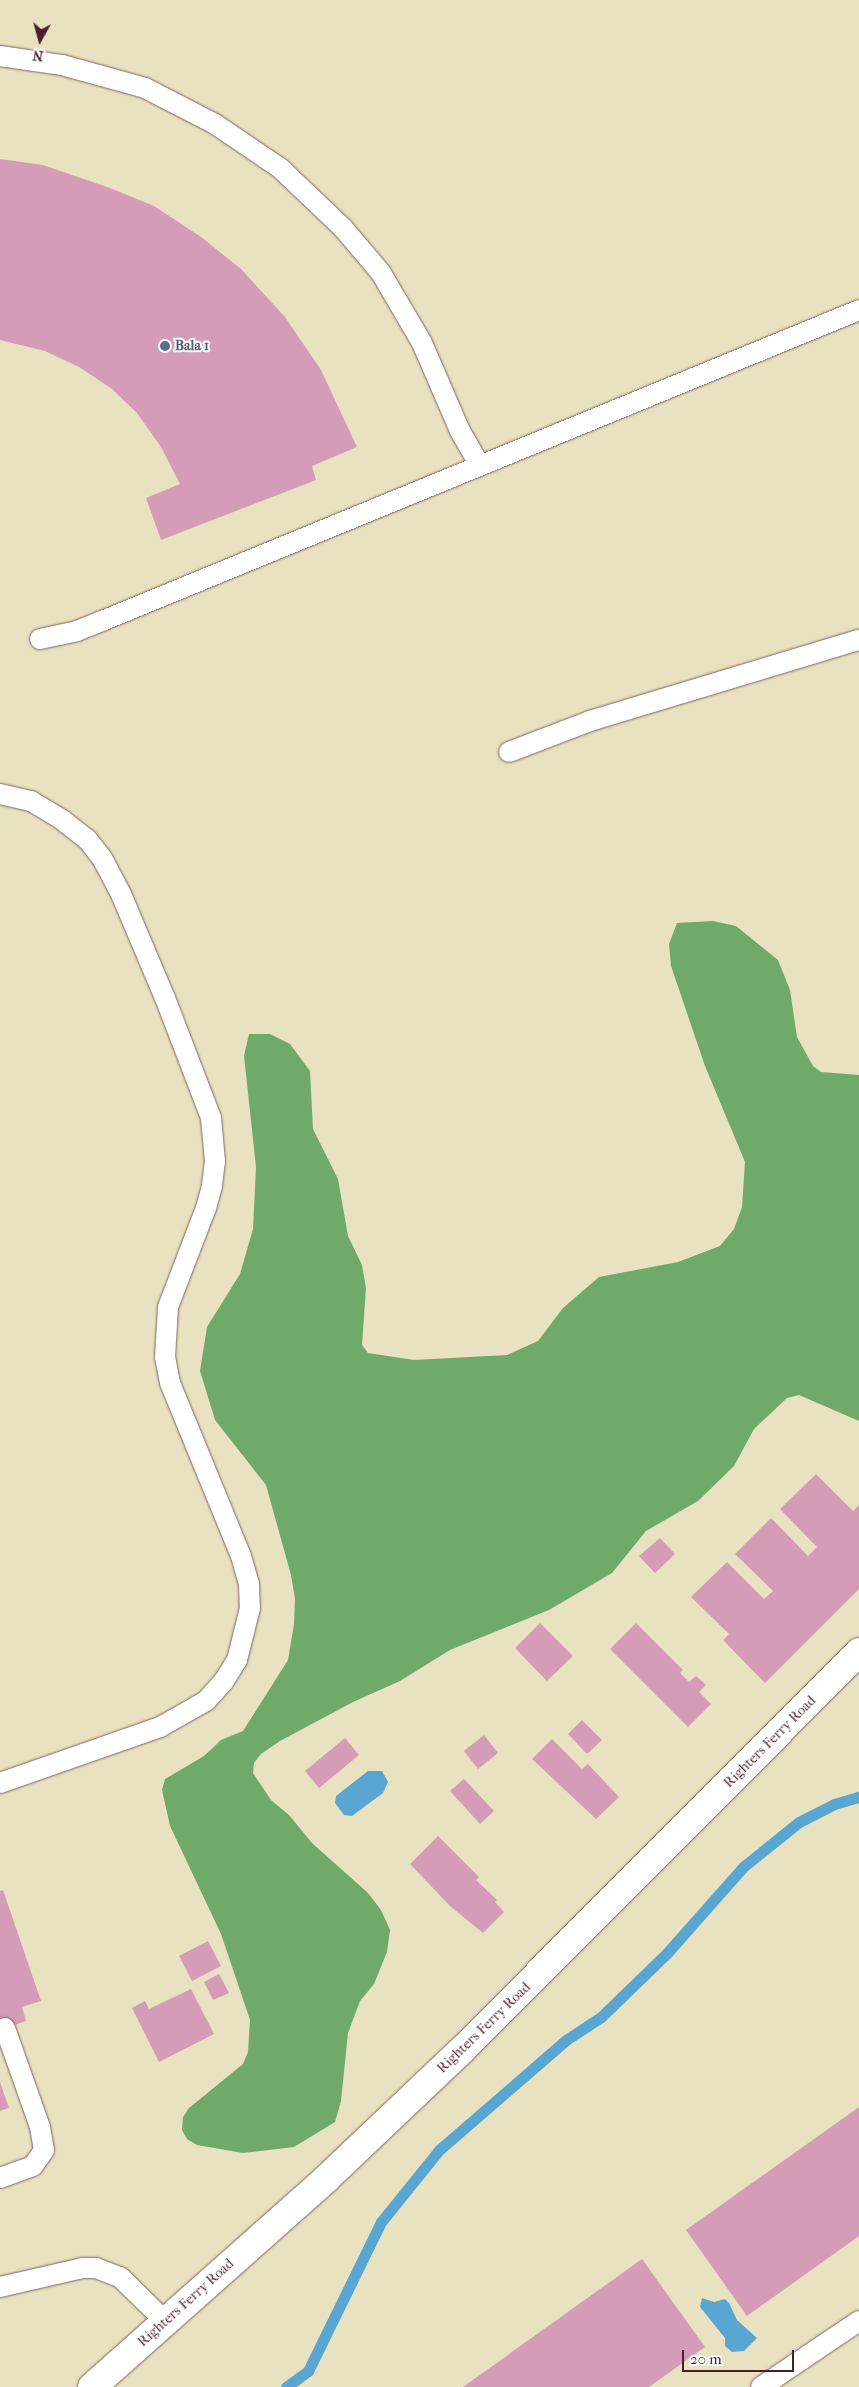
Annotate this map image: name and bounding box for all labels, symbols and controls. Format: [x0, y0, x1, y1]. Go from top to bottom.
north arrow [15, 15, 65, 65]
text: N [32, 46, 44, 64]
place label: Bala 1 [175, 338, 209, 354]
marker: Bala 1 [159, 340, 171, 352]
street label: Righters Ferry Road [720, 1692, 820, 1792]
street label: Righters Ferry Road [434, 1979, 534, 2077]
street label: Righters Ferry Road [135, 2255, 237, 2351]
scale bar [684, 2340, 796, 2372]
text: 20 m [690, 2350, 722, 2368]

